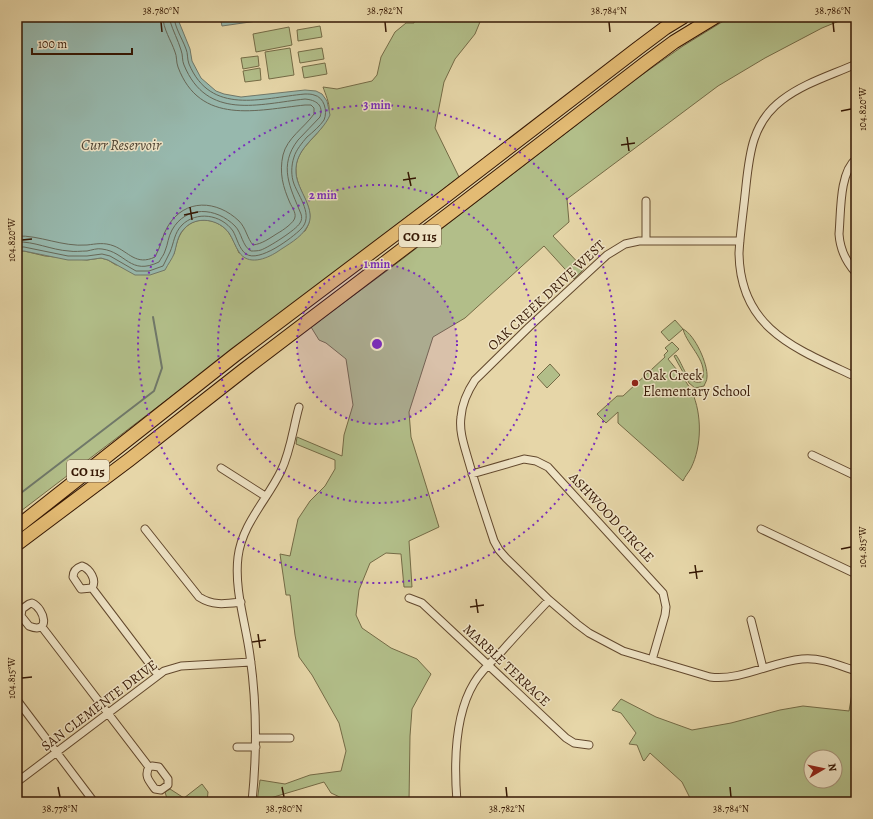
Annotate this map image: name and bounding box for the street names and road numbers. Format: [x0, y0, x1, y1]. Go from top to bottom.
road number: CO 115 [399, 225, 441, 247]
street label: OAK CREEK DRIVE WEST [483, 236, 609, 355]
road number: CO 115 [67, 460, 109, 482]
street label: ASHWOOD CIRCLE [564, 467, 658, 567]
street label: MARBLE TERRACE [459, 620, 554, 711]
street label: SAN CLEMENTE DRIVE [37, 655, 161, 755]

